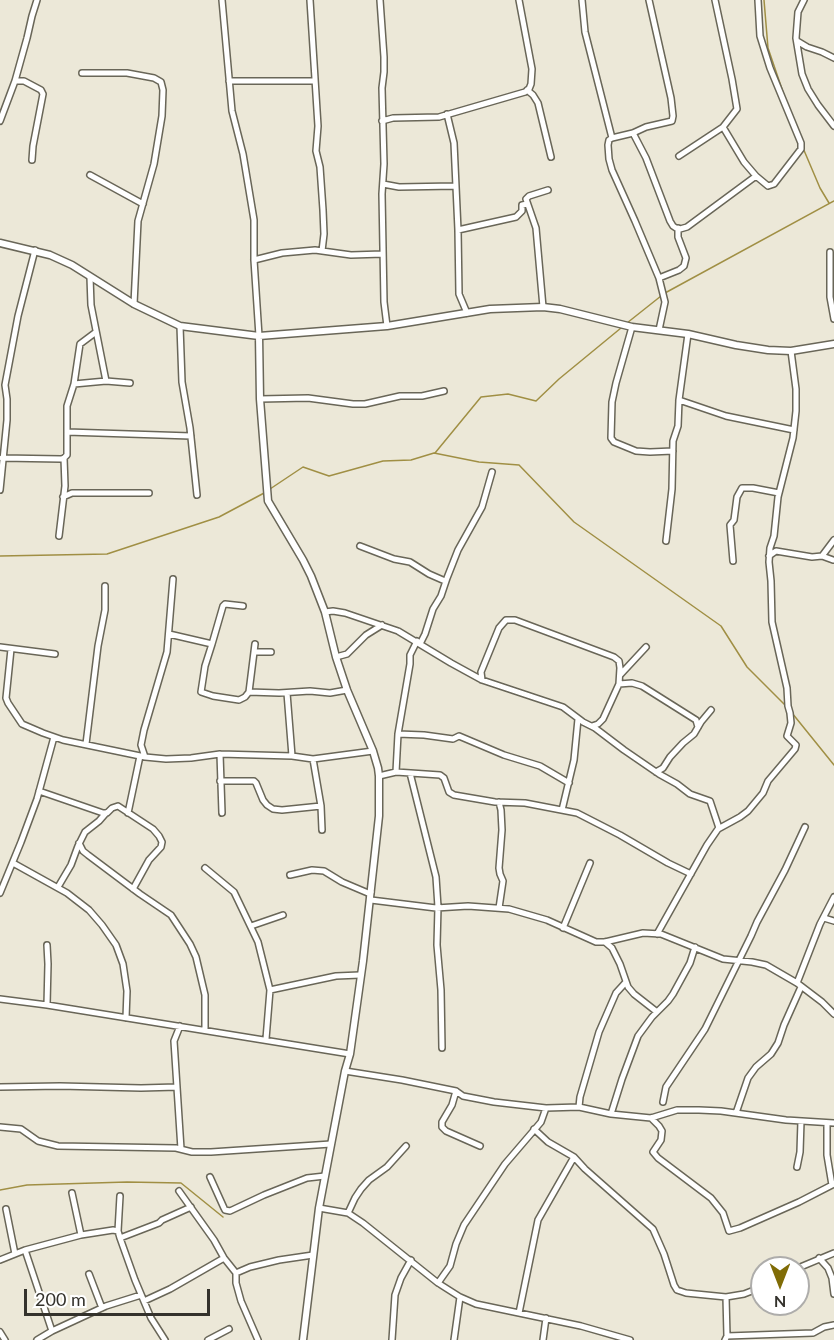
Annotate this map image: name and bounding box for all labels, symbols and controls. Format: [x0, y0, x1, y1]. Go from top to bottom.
north arrow [750, 1256, 810, 1316]
scale bar [27, 1277, 213, 1315]
text: 200 m [35, 1288, 86, 1310]
text: N [774, 1293, 786, 1312]

